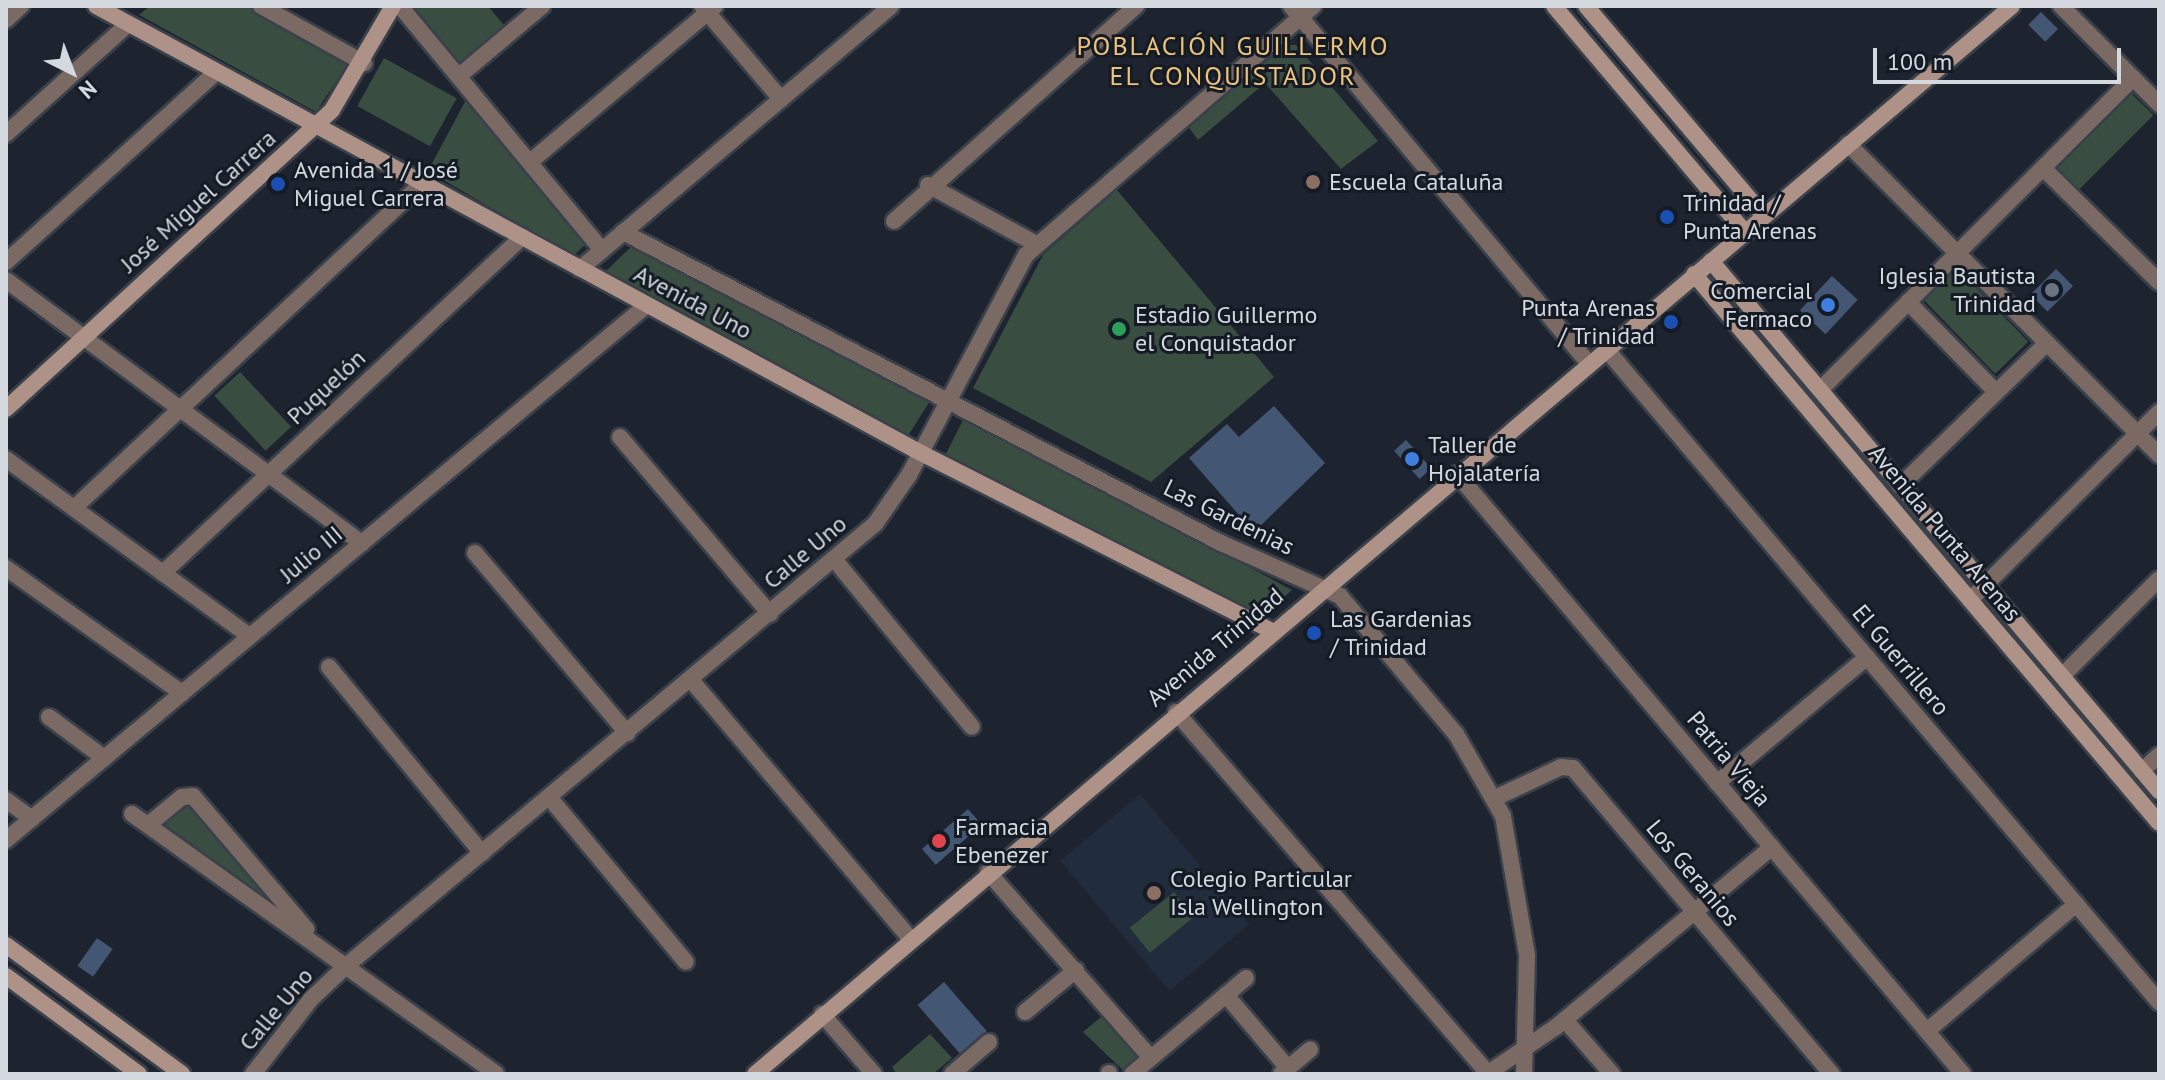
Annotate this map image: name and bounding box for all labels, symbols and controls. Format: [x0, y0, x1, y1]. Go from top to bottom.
district label: POBLACIÓN GUILLERMO EL CONQUISTADOR [1077, 30, 1389, 92]
north arrow [32, 32, 112, 112]
scale bar [1877, 32, 2125, 82]
text: 100 m [1887, 46, 1952, 77]
text: N [73, 75, 103, 105]
street label: José Miguel Carrera [114, 124, 282, 278]
place label: Avenida 1 / José Miguel Carrera [294, 156, 458, 212]
place label: Escuela Cataluña [1329, 168, 1503, 196]
marker: Escuela Cataluña [1304, 173, 1322, 191]
marker: Avenida 1 / José Miguel Carrera [269, 175, 287, 193]
place label: Trinidad / Punta Arenas [1683, 189, 1818, 245]
marker: Trinidad / Punta Arenas [1658, 208, 1676, 226]
street label: Avenida Uno [629, 259, 757, 345]
place label: Iglesia Bautista Trinidad [1879, 262, 2036, 318]
place label: Comercial Fermaco [1710, 277, 1812, 333]
marker: Iglesia Bautista Trinidad [2043, 281, 2061, 299]
place label: Punta Arenas / Trinidad [1520, 294, 1655, 350]
marker: Comercial Fermaco [1819, 296, 1837, 314]
place label: Estadio Guillermo el Conquistador [1135, 301, 1317, 357]
marker: Punta Arenas / Trinidad [1662, 313, 1680, 331]
marker: Estadio Guillermo el Conquistador [1110, 320, 1128, 338]
street label: Puquelón [281, 344, 371, 430]
place label: Taller de Hojalatería [1428, 431, 1541, 487]
street label: Avenida Punta Arenas [1863, 439, 2027, 627]
marker: Taller de Hojalatería [1403, 450, 1421, 468]
street label: Las Gardenias [1159, 473, 1299, 561]
street label: Calle Uno [758, 509, 852, 595]
street label: Julio III [274, 519, 348, 589]
street label: Avenida Trinidad [1141, 581, 1289, 713]
street label: El Guerrillero [1846, 599, 1956, 721]
place label: Las Gardenias / Trinidad [1330, 605, 1472, 661]
marker: Las Gardenias / Trinidad [1305, 624, 1323, 642]
street label: Patria Vieja [1681, 705, 1777, 813]
place label: Farmacia Ebenezer [955, 813, 1049, 869]
street label: Los Geranios [1640, 814, 1746, 932]
marker: Farmacia Ebenezer [930, 832, 948, 850]
place label: Colegio Particular Isla Wellington [1170, 865, 1352, 921]
marker: Colegio Particular Isla Wellington [1145, 884, 1163, 902]
street label: Calle Uno [233, 962, 319, 1056]

